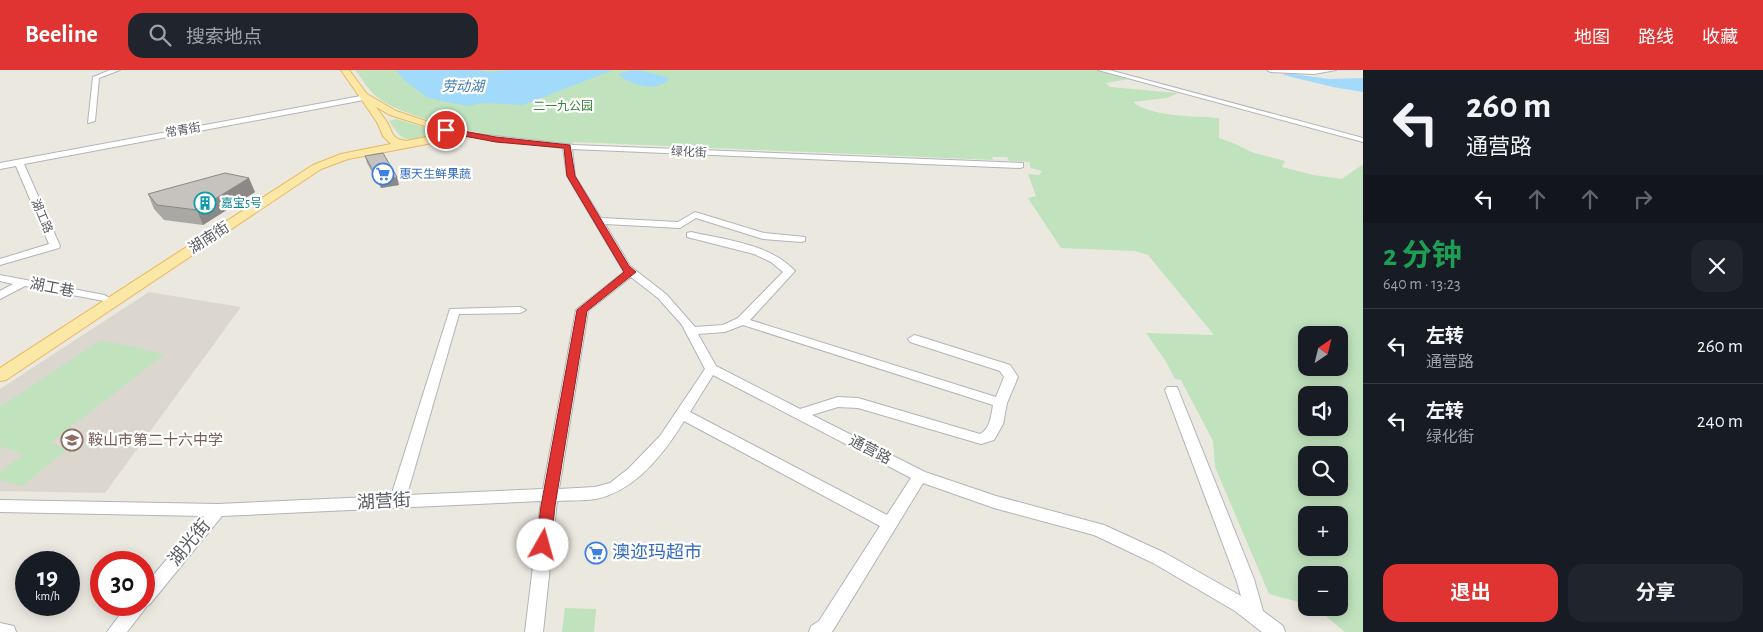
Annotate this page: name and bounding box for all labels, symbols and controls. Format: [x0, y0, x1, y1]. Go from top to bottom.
search box [128, 13, 478, 58]
icon: search [146, 21, 174, 49]
text: Beeline [25, 23, 98, 47]
text: 搜索地点 [186, 28, 262, 47]
text: 地图 [1574, 29, 1610, 47]
text: 路线 [1638, 29, 1674, 47]
text: 收藏 [1702, 29, 1738, 47]
water label: 劳动湖 [442, 79, 486, 94]
text: 260 m [1466, 89, 1551, 124]
icon: left [1383, 90, 1448, 155]
park label: 二一九公园 [533, 100, 593, 112]
pin [425, 109, 467, 151]
icon: arrive [432, 116, 460, 144]
street label: 常青街 [164, 120, 202, 139]
text: 通营路 [1466, 136, 1532, 158]
street label: 绿化街 [671, 144, 707, 159]
supermarket icon: 惠天生鲜果蔬 [371, 162, 395, 186]
place label: 惠天生鲜果蔬 [399, 167, 471, 180]
icon: left [1470, 185, 1498, 213]
icon: ahead [1523, 185, 1551, 213]
icon: ahead [1576, 185, 1604, 213]
icon: right [1629, 185, 1657, 213]
building icon: 嘉宝5号 [193, 191, 217, 215]
place label: 嘉宝5号 [221, 196, 262, 209]
street label: 湖工路 [29, 197, 55, 235]
street label: 湖南街 [185, 219, 232, 257]
button: close [1691, 240, 1743, 292]
text: 2 分钟 [1383, 241, 1462, 271]
street label: 湖工巷 [28, 275, 76, 300]
text: 640 m · 13:23 [1383, 276, 1461, 292]
north arrow [1298, 326, 1348, 376]
map controls [1298, 326, 1348, 616]
text: 左转 [1426, 327, 1464, 346]
icon: left [1383, 332, 1411, 360]
text: 260 m [1697, 337, 1743, 356]
text: 通营路 [1426, 354, 1474, 370]
button: sound [1298, 386, 1348, 436]
text: 左转 [1426, 402, 1464, 421]
icon: left [1383, 407, 1411, 435]
text: 240 m [1697, 412, 1743, 431]
school or university icon: 鞍山市第二十六中学 [60, 428, 84, 452]
text: 绿化街 [1426, 429, 1474, 445]
place label: 鞍山市第二十六中学 [88, 431, 223, 448]
street label: 通营路 [847, 432, 894, 467]
button: search [1298, 446, 1348, 496]
street label: 湖营街 [356, 490, 411, 512]
button: + [1298, 506, 1348, 556]
street label: 湖光街 [164, 515, 214, 569]
position arrow [516, 518, 568, 570]
supermarket icon: 澳迩玛超市 [584, 541, 608, 565]
place label: 澳迩玛超市 [612, 542, 702, 562]
speed limit sign: 30 [90, 551, 155, 616]
button: 退出 [1383, 564, 1558, 622]
button: 分享 [1568, 564, 1743, 622]
text: 19 [37, 565, 58, 590]
button: − [1298, 566, 1348, 616]
text: km/h [35, 590, 60, 602]

